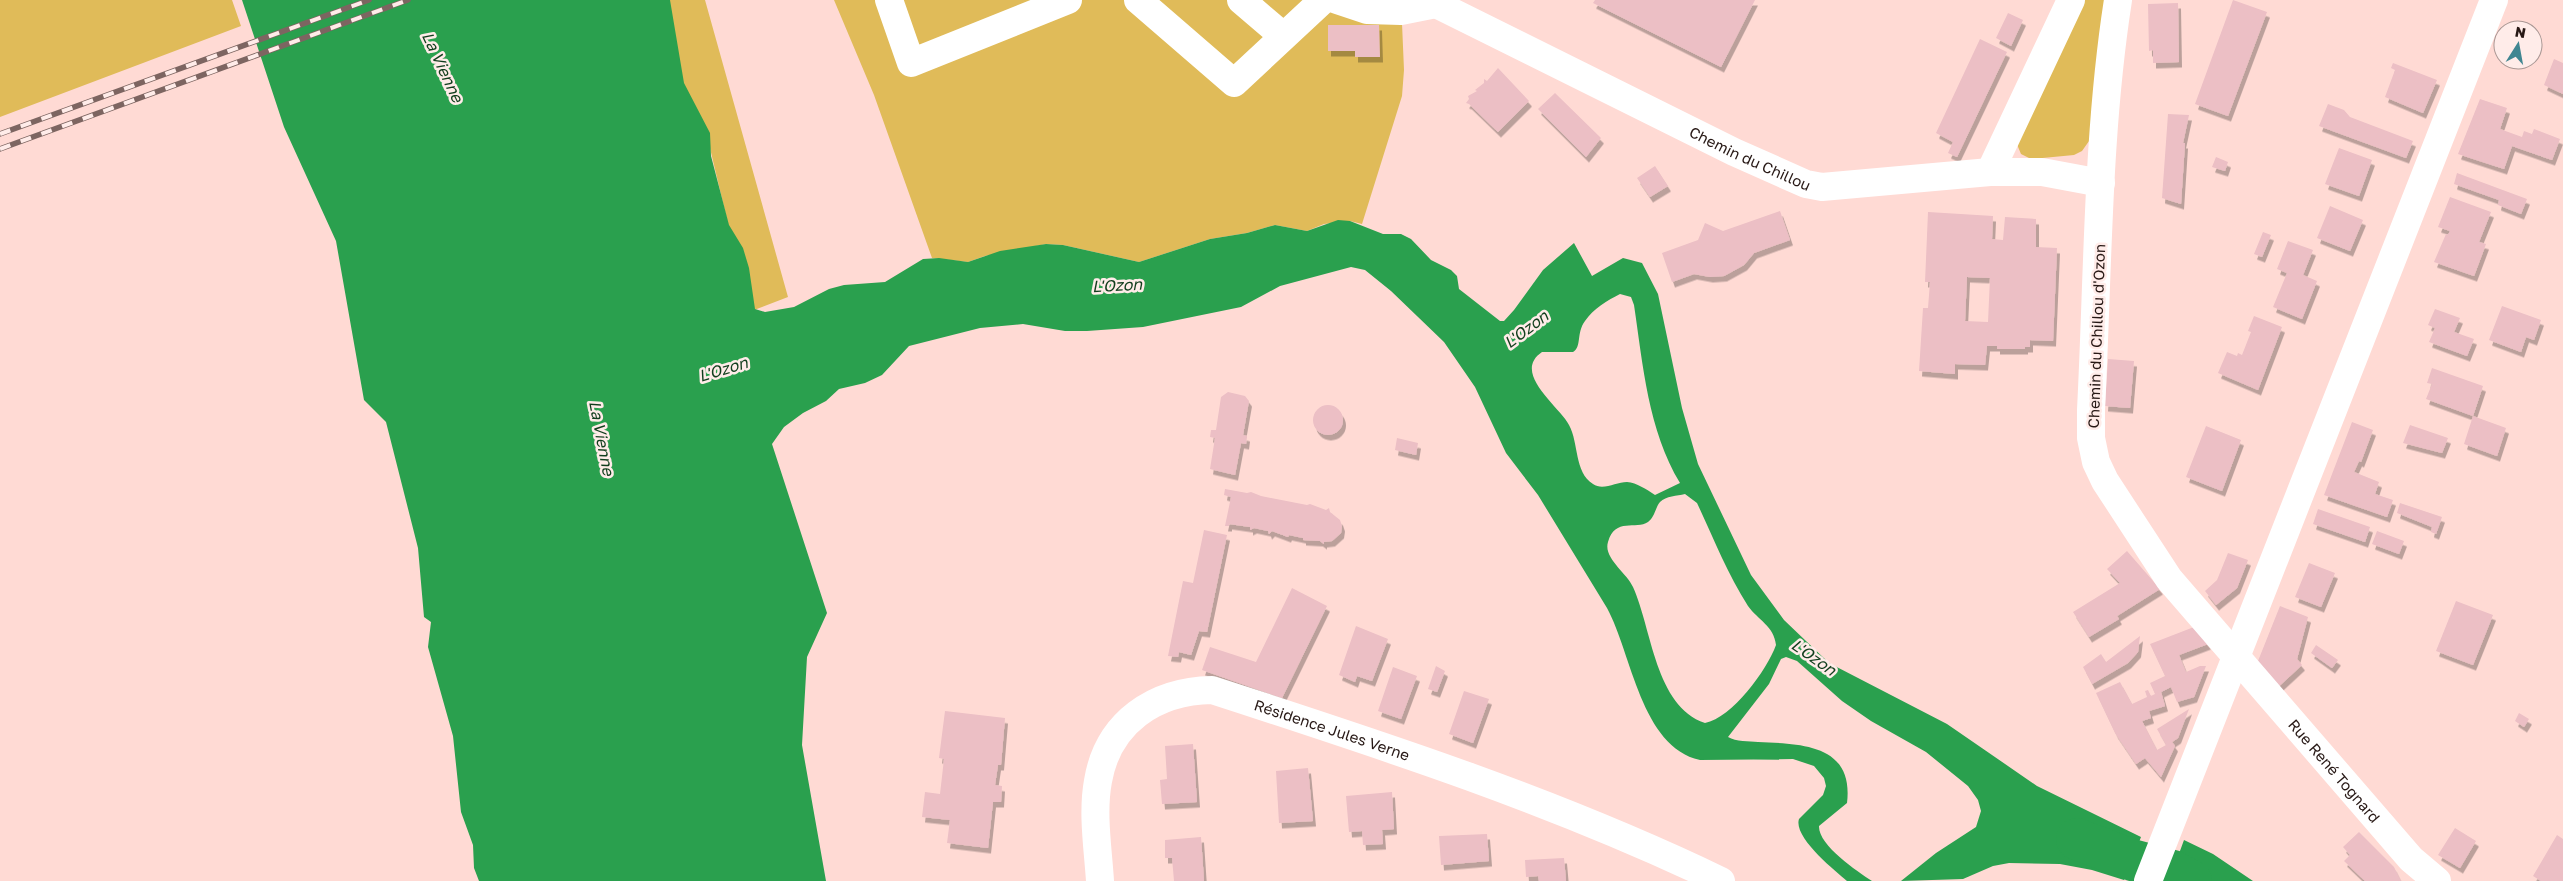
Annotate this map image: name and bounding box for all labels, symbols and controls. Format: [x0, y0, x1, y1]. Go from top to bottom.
north arrow [2493, 20, 2543, 70]
text: N [2514, 22, 2527, 41]
water label: La Vienne [418, 29, 469, 107]
street label: Chemin du Chillou [1687, 122, 1814, 194]
street label: Chemin du Chillou d'Ozon [2084, 243, 2108, 429]
water label: L'Ozon [1091, 274, 1144, 296]
water label: L'Ozon [1500, 305, 1553, 352]
water label: L'Ozon [696, 352, 751, 386]
water label: La Vienne [585, 399, 619, 479]
water label: L'Ozon [1788, 634, 1841, 680]
street label: Résidence Jules Verne [1252, 695, 1412, 764]
street label: Rue René Tognard [2285, 715, 2384, 826]

